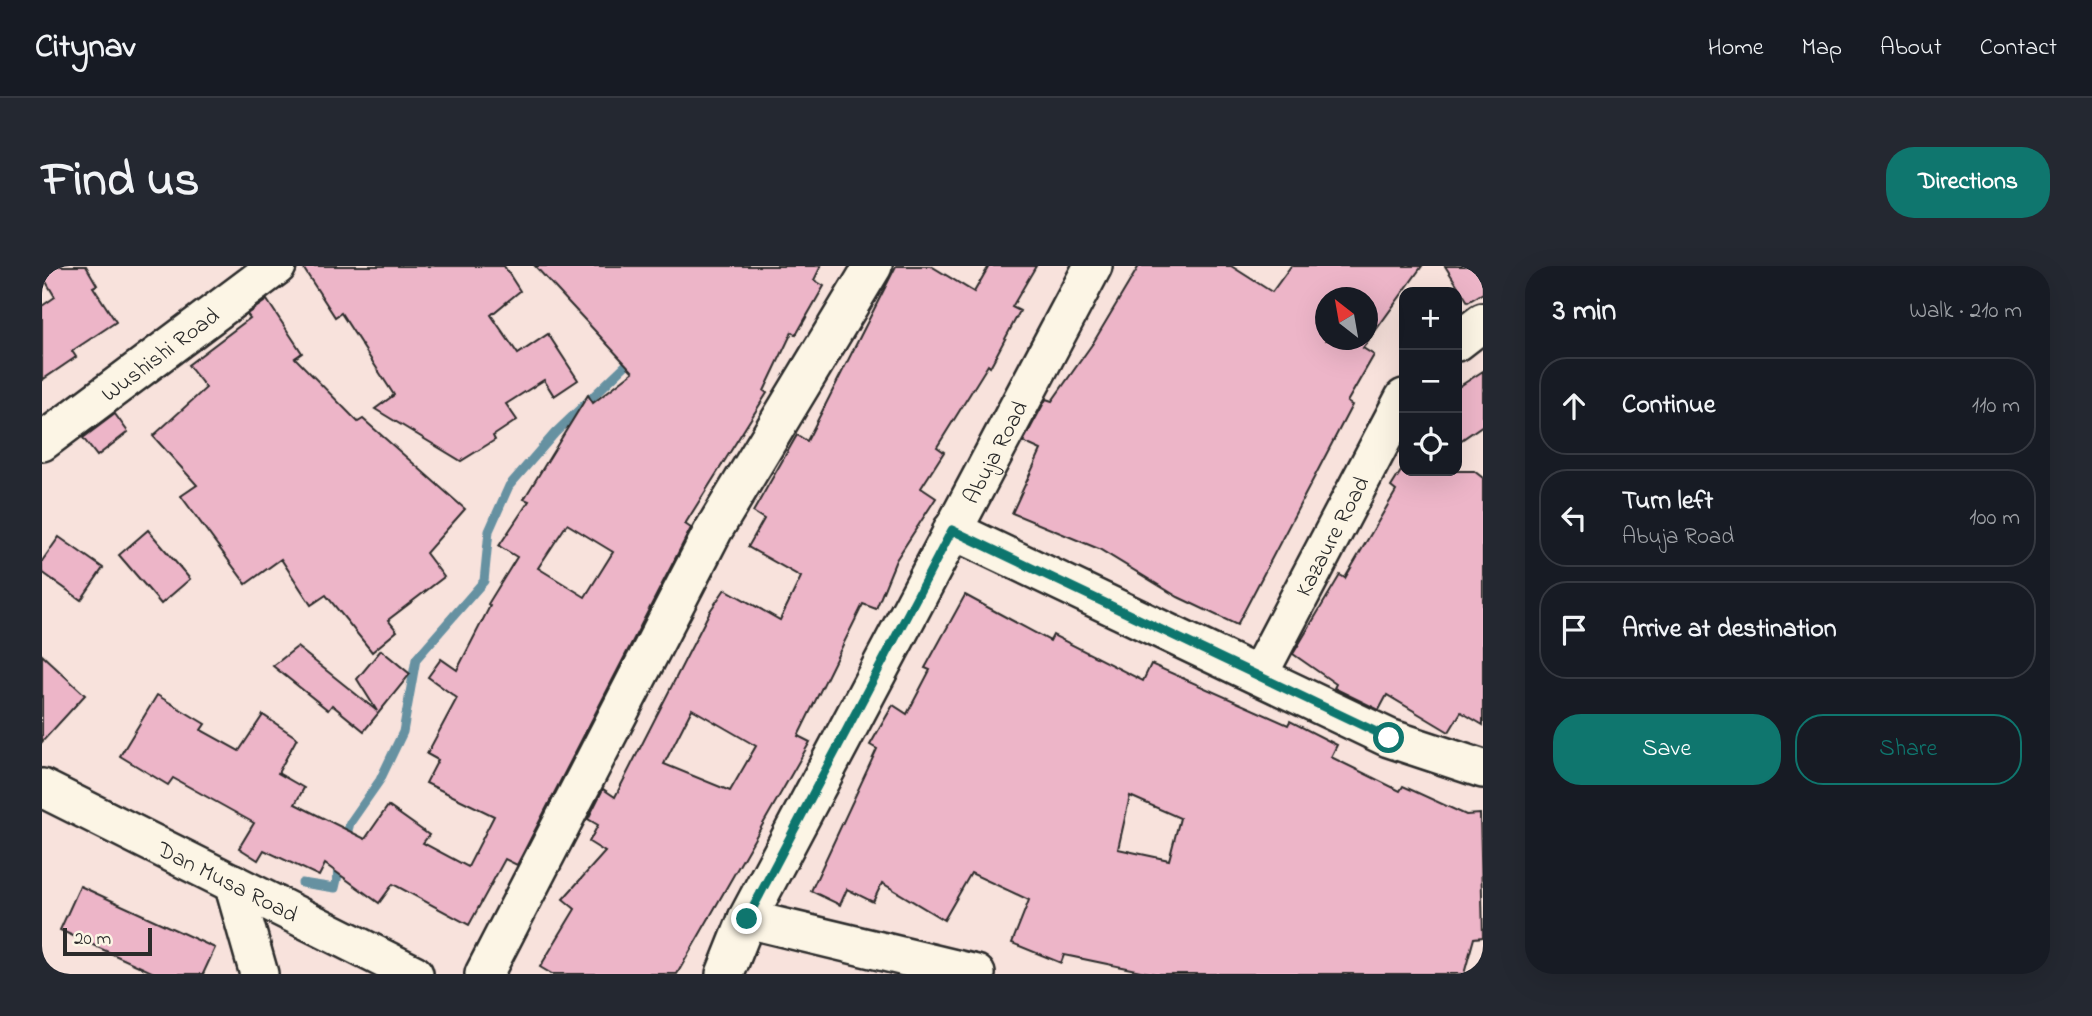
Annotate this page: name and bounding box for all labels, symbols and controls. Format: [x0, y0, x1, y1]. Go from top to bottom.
text: Citynav [35, 24, 135, 72]
text: Home [1708, 31, 1764, 66]
text: Map [1802, 31, 1842, 66]
text: About [1880, 31, 1942, 66]
text: Contact [1980, 31, 2057, 66]
text: Find us [42, 146, 199, 218]
button: Directions [1886, 147, 2050, 218]
north arrow [1315, 287, 1378, 350]
map controls [1399, 287, 1462, 476]
button: + [1399, 287, 1462, 350]
text: 3 min [1553, 290, 1616, 334]
text: Walk · 210 m [1909, 295, 2022, 328]
street label: Wushishi Road [95, 301, 227, 411]
button: − [1399, 350, 1462, 413]
icon: ahead [1555, 387, 1593, 425]
text: Continue [1622, 387, 1715, 425]
text: 110 m [1972, 390, 2020, 423]
street label: Abuja Road [956, 396, 1038, 510]
button: locate [1399, 413, 1462, 476]
street label: Kazaure Road [1288, 471, 1379, 603]
text: Turn left [1622, 483, 1713, 521]
icon: left [1555, 499, 1593, 537]
text: 100 m [1969, 502, 2020, 535]
text: Abuja Road [1622, 521, 1734, 554]
icon: arrive [1555, 611, 1593, 649]
text: Arrive at destination [1622, 611, 1837, 649]
button: Save [1553, 714, 1781, 785]
button: Share [1795, 714, 2022, 785]
route start [1373, 722, 1404, 753]
street label: Dan Musa Road [150, 834, 303, 932]
route end [731, 903, 762, 934]
scale bar [63, 925, 152, 957]
text: 20 m [74, 926, 111, 953]

